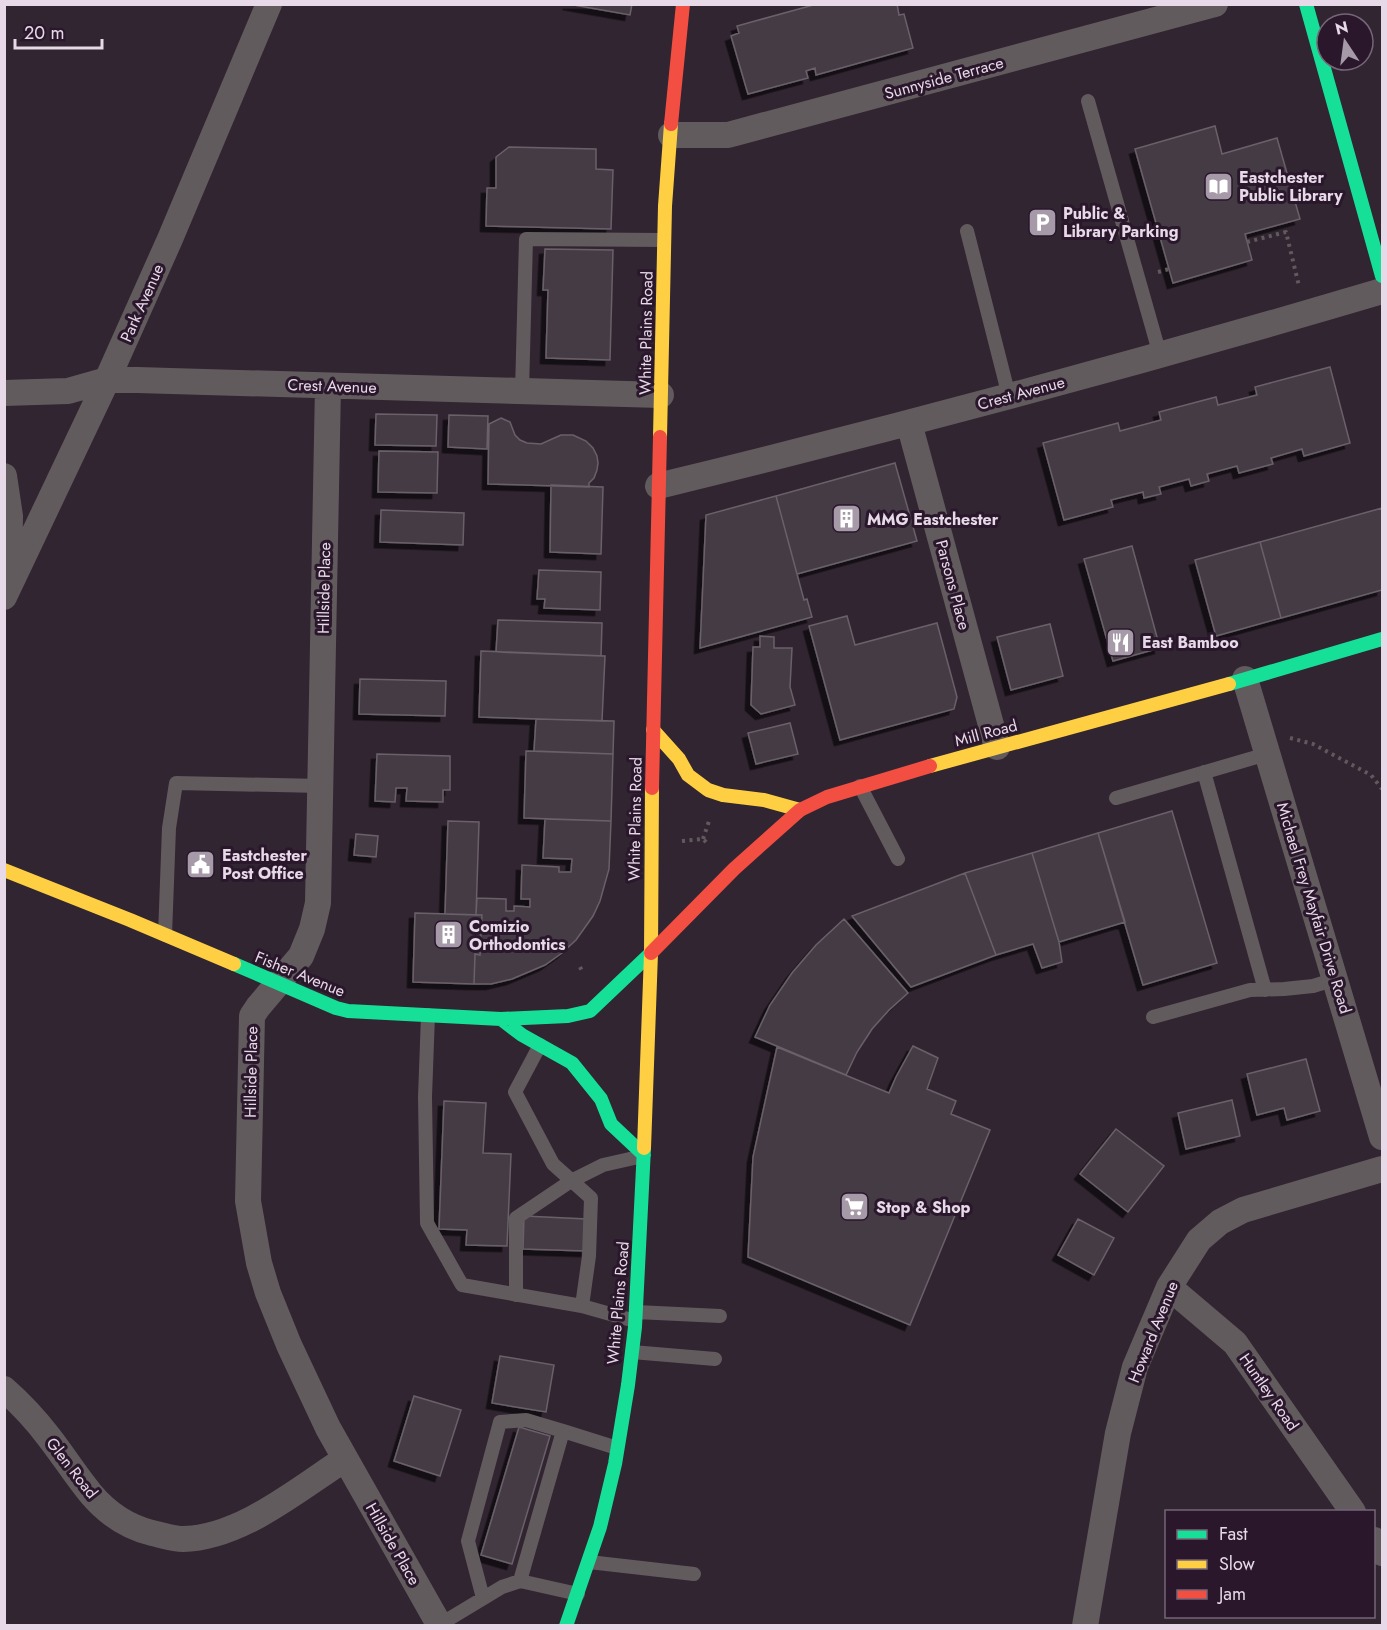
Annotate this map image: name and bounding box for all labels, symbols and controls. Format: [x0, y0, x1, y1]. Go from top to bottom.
scale bar [15, 12, 102, 50]
north arrow [1315, 12, 1375, 72]
text: N [1333, 15, 1351, 41]
text: 20 m [24, 20, 64, 46]
street label: Sunnyside Terrace [882, 51, 1006, 105]
place label: Eastchester Public Library [1239, 166, 1343, 207]
library icon: Eastchester Public Library [1202, 170, 1234, 202]
place label: Public & Library Parking [1063, 202, 1178, 243]
parking icon: Public & Library Parking [1026, 206, 1058, 238]
street label: Park Avenue [115, 260, 169, 346]
street label: White Plains Road [633, 271, 659, 395]
street label: Crest Avenue [975, 370, 1067, 416]
street label: Crest Avenue [287, 373, 377, 399]
building icon: MMG Eastchester [830, 503, 862, 535]
place label: MMG Eastchester [867, 508, 999, 531]
street label: Parsons Place [930, 537, 976, 633]
street label: Hillside Place [312, 542, 336, 634]
restaurant icon: East Bamboo [1105, 626, 1137, 658]
place label: East Bamboo [1142, 631, 1239, 654]
street label: Mill Road [952, 714, 1020, 752]
street label: White Plains Road [622, 757, 648, 881]
street label: Michael Frey Mayfair Drive Road [1271, 800, 1357, 1016]
place label: Eastchester Post Office [222, 844, 307, 885]
public building icon: Eastchester Post Office [185, 848, 217, 880]
place label: Comizio Orthodontics [469, 915, 566, 956]
building icon: Comizio Orthodontics [432, 919, 464, 951]
street label: Fisher Avenue [251, 945, 349, 1003]
street label: Hillside Place [239, 1026, 263, 1118]
supermarket icon: Stop & Shop [839, 1191, 871, 1223]
place label: Stop & Shop [876, 1196, 971, 1219]
street label: White Plains Road [601, 1240, 635, 1366]
street label: Howard Avenue [1122, 1278, 1184, 1386]
street label: Huntley Road [1234, 1348, 1304, 1436]
street label: Glen Road [41, 1433, 103, 1503]
street label: Hillside Place [360, 1499, 426, 1589]
legend [1165, 1510, 1375, 1618]
text: Fast [1219, 1521, 1248, 1547]
text: Slow [1219, 1551, 1256, 1577]
text: Jam [1217, 1581, 1246, 1607]

